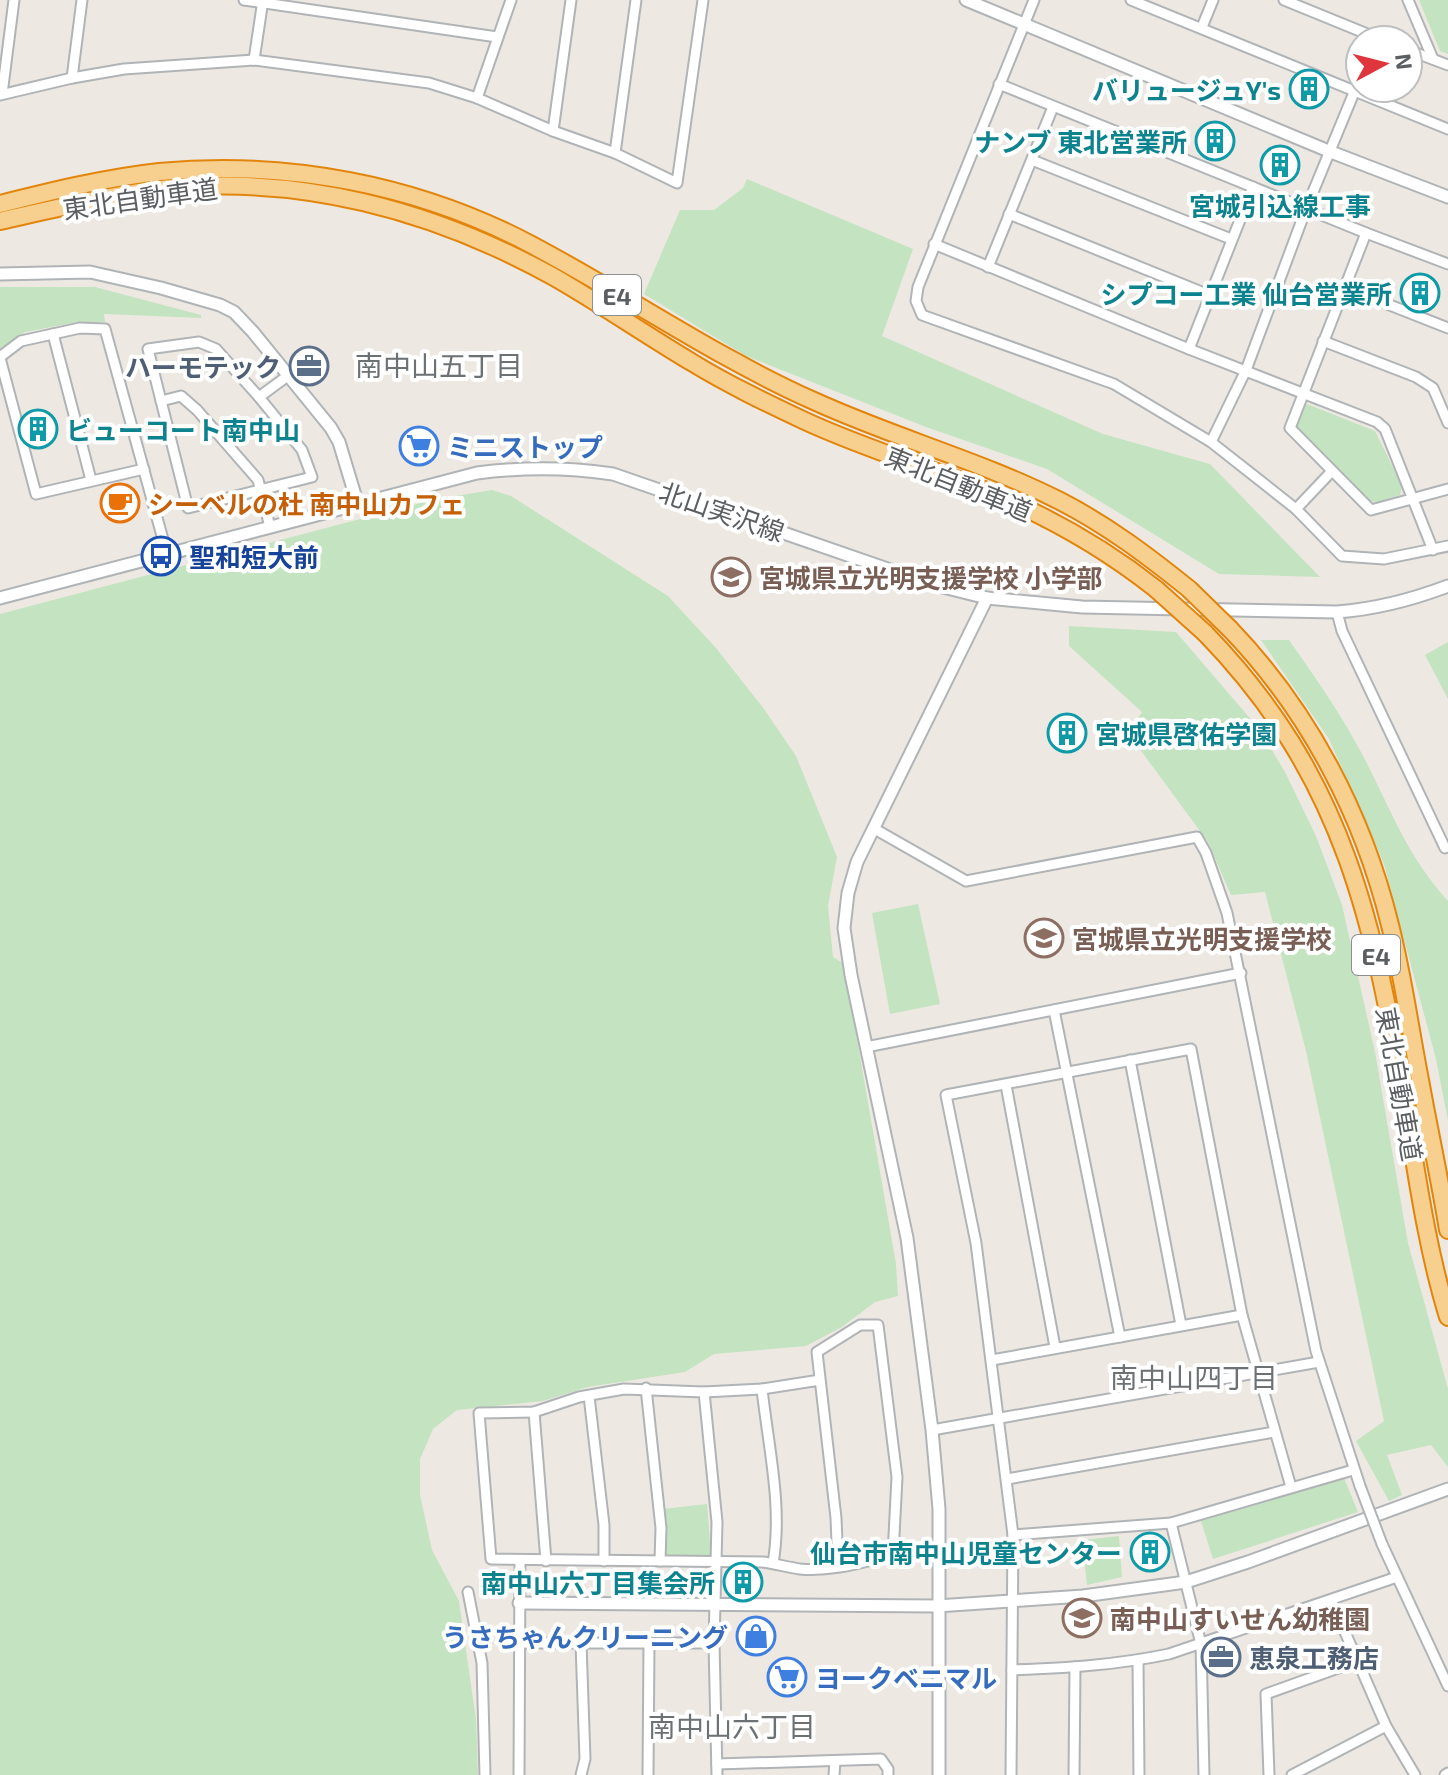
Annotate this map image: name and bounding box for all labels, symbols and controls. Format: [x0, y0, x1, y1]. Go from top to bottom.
north arrow [1344, 24, 1424, 104]
text: N [1391, 52, 1419, 71]
building icon: バリュージュY's [1288, 68, 1330, 110]
place label: バリュージュY's [1092, 74, 1281, 105]
building icon: ナンブ 東北営業所 [1194, 120, 1236, 162]
place label: ナンブ 東北営業所 [974, 126, 1187, 157]
building icon: 宮城引込線工事 [1259, 144, 1301, 186]
street label: 東北自動車道 [61, 172, 219, 224]
place label: 宮城引込線工事 [1189, 190, 1371, 221]
building icon: シプコー工業 仙台営業所 [1399, 272, 1441, 314]
road number: E4 [593, 275, 641, 315]
place label: シプコー工業 仙台営業所 [1100, 278, 1392, 309]
office icon: ハーモテック [288, 345, 330, 387]
district label: 南中山五丁目 [355, 348, 523, 382]
place label: ハーモテック [125, 351, 281, 382]
building icon: ビューコート南中山 [17, 408, 59, 450]
place label: ビューコート南中山 [66, 414, 300, 445]
supermarket icon: ミニストップ [398, 425, 440, 467]
place label: ミニストップ [447, 431, 603, 462]
street label: 東北自動車道 [881, 439, 1037, 527]
street label: 北山実沢線 [655, 475, 789, 547]
cafe icon: シーベルの杜 南中山カフェ [99, 482, 141, 524]
place label: シーベルの杜 南中山カフェ [148, 488, 466, 519]
bus stop icon: 聖和短大前 [140, 535, 182, 577]
place label: 聖和短大前 [189, 541, 319, 572]
school or university icon: 宮城県立光明支援学校 小学部 [710, 556, 752, 598]
place label: 宮城県立光明支援学校 小学部 [759, 562, 1103, 593]
building icon: 宮城県啓佑学園 [1046, 712, 1088, 754]
place label: 宮城県啓佑学園 [1095, 718, 1277, 749]
school or university icon: 宮城県立光明支援学校 [1023, 917, 1065, 959]
place label: 宮城県立光明支援学校 [1072, 923, 1332, 954]
road number: E4 [1352, 935, 1400, 975]
street label: 東北自動車道 [1371, 1004, 1429, 1164]
district label: 南中山四丁目 [1110, 1360, 1278, 1394]
building icon: 仙台市南中山児童センター [1129, 1531, 1171, 1573]
place label: 仙台市南中山児童センター [810, 1537, 1122, 1568]
building icon: 南中山六丁目集会所 [722, 1561, 764, 1603]
place label: 南中山六丁目集会所 [481, 1567, 715, 1598]
school or university icon: 南中山すいせん幼稚園 [1061, 1597, 1103, 1639]
place label: 南中山すいせん幼稚園 [1110, 1603, 1370, 1634]
shop icon: うさちゃんクリーニング [735, 1615, 777, 1657]
place label: うさちゃんクリーニング [442, 1621, 728, 1652]
office icon: 恵泉工務店 [1200, 1636, 1242, 1678]
place label: 恵泉工務店 [1249, 1642, 1379, 1673]
supermarket icon: ヨークベニマル [766, 1656, 808, 1698]
place label: ヨークベニマル [815, 1662, 997, 1693]
district label: 南中山六丁目 [648, 1709, 816, 1743]

